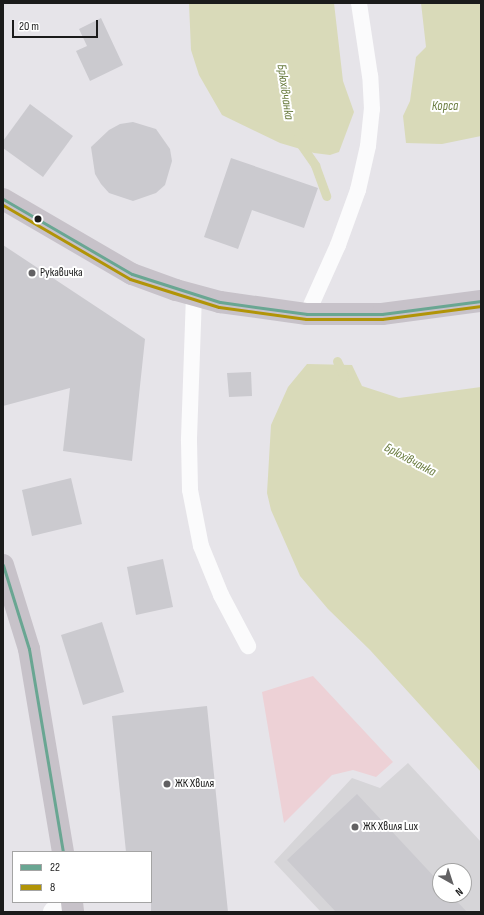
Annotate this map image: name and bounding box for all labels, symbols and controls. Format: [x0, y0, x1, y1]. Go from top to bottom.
scale bar [14, 12, 100, 38]
text: 20 m [19, 19, 39, 34]
water label: Брюхівчанка [273, 63, 297, 121]
water label: Корса [432, 98, 458, 114]
unlabelled marker [33, 214, 43, 224]
place label: Рукавичка [40, 266, 83, 280]
marker: Рукавичка [27, 268, 37, 278]
water label: Брюхівчанка [382, 440, 438, 480]
place label: ЖК Хвиля [175, 777, 214, 791]
marker: ЖК Хвиля [162, 779, 172, 789]
place label: ЖК Хвиля Lux [363, 820, 418, 834]
marker: ЖК Хвиля Lux [350, 822, 360, 832]
legend [12, 851, 152, 903]
text: 22 [50, 860, 60, 875]
north arrow [432, 863, 472, 903]
text: 8 [50, 880, 55, 895]
text: N [453, 885, 466, 899]

